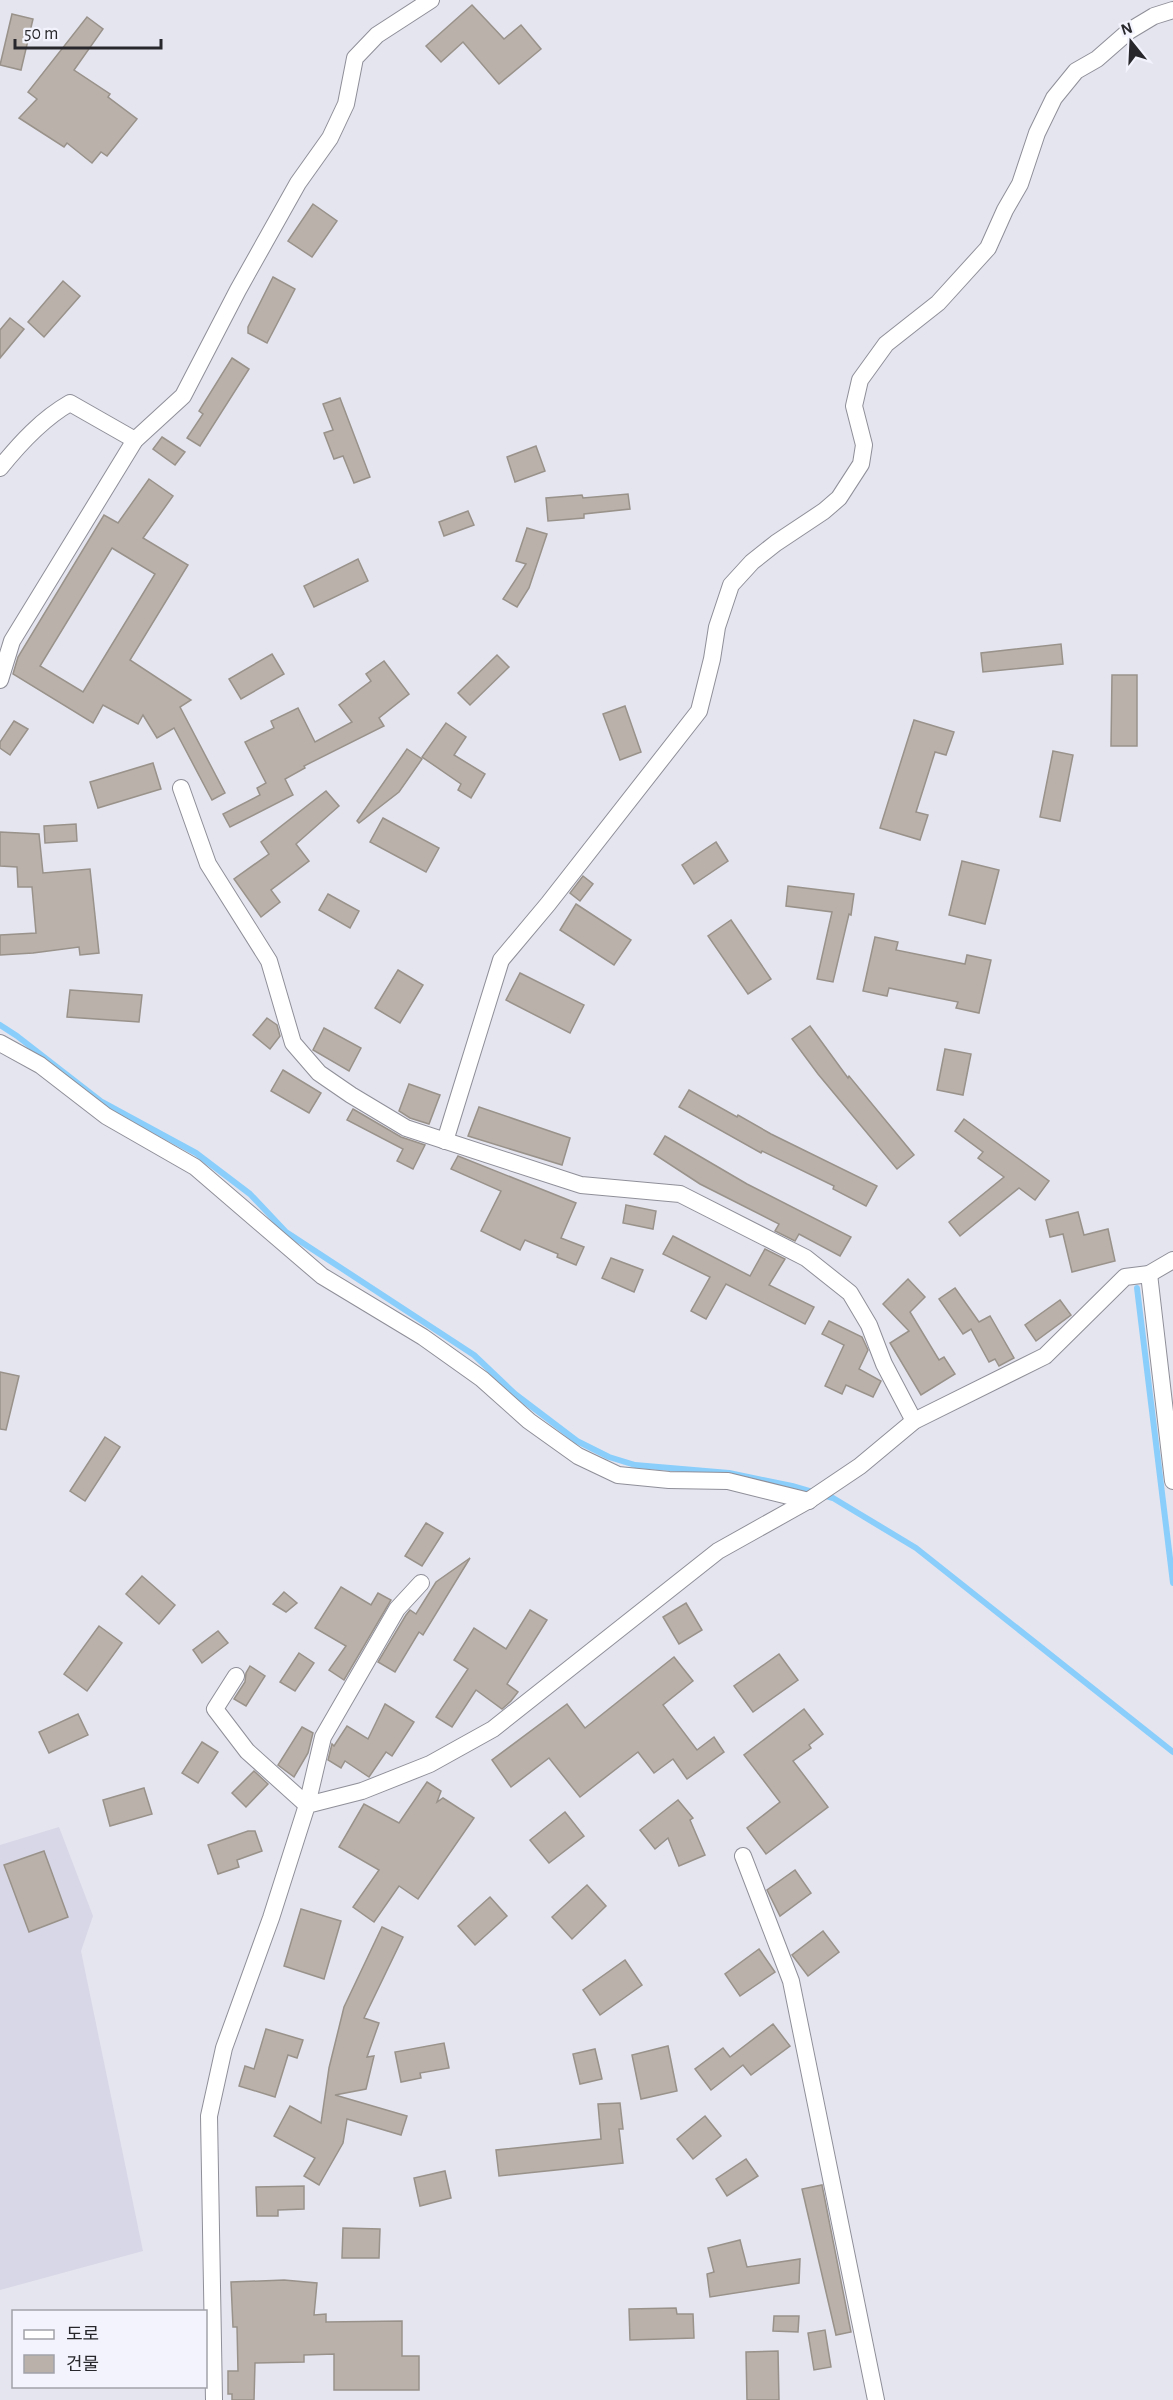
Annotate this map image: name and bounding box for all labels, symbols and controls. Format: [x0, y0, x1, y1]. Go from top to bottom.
scale bar [15, 12, 160, 50]
north arrow [1101, 12, 1161, 72]
text: N [1119, 19, 1134, 38]
text: 50 m [24, 25, 58, 43]
legend [12, 2310, 207, 2388]
text: 도로 [66, 2326, 99, 2344]
text: 건물 [66, 2355, 99, 2374]

